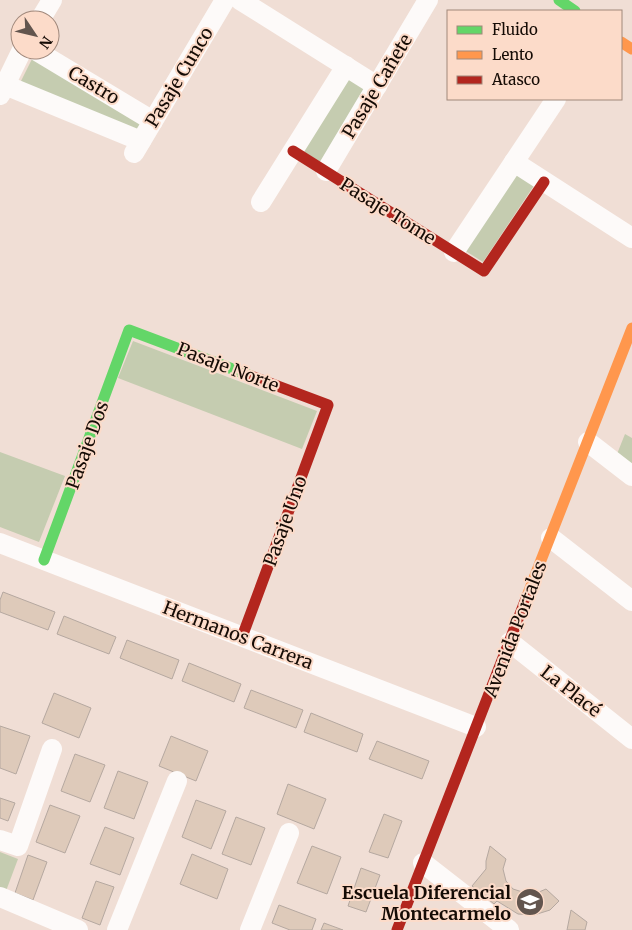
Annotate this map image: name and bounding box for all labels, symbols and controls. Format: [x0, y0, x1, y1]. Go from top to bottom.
north arrow [10, 10, 60, 60]
legend [447, 10, 622, 100]
text: Fluido [492, 20, 538, 39]
street label: Pasaje Cunco [140, 23, 218, 131]
street label: Pasaje Cañete [337, 30, 417, 142]
text: N [35, 33, 56, 52]
text: Lento [492, 45, 534, 64]
street label: Castro [64, 61, 124, 109]
text: Atasco [491, 70, 540, 89]
street label: Pasaje Tome [336, 173, 440, 249]
street label: Pasaje Norte [174, 337, 282, 397]
street label: Pasaje Dos [60, 398, 114, 492]
street label: Pasaje Uno [258, 473, 312, 569]
street label: Avenida Portales [478, 557, 552, 701]
street label: Hermanos Carrera [160, 596, 317, 674]
street label: La Placé [536, 660, 606, 722]
place label: Escuela Diferencial Montecarmelo [342, 881, 511, 925]
school or university icon: Escuela Diferencial Montecarmelo [515, 887, 545, 917]

